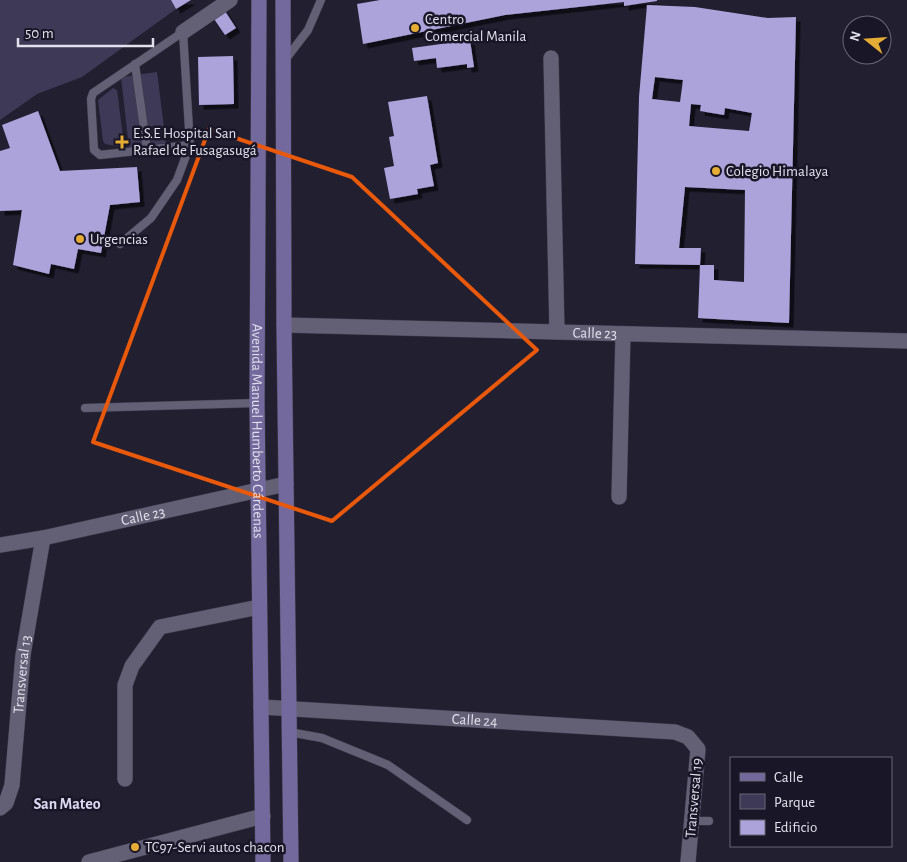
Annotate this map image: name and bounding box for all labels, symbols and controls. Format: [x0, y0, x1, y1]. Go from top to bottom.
place label: Centro Comercial Manila [425, 12, 527, 44]
scale bar [18, 15, 152, 47]
north arrow [842, 15, 892, 65]
marker: Centro Comercial Manila [409, 22, 421, 34]
text: 50 m [25, 26, 54, 41]
text: N [847, 30, 864, 43]
place label: E.S.E Hospital San Rafael de Fusagasugá [133, 126, 257, 158]
marker: E.S.E Hospital San Rafael de Fusagasugá [115, 135, 129, 149]
place label: Colegio Himalaya [726, 164, 829, 179]
marker: Colegio Himalaya [710, 165, 722, 177]
place label: Urgencias [90, 232, 148, 247]
marker: Urgencias [74, 233, 86, 245]
street label: Avenida Manuel Humberto Cárdenas [249, 323, 266, 539]
street label: Calle 23 [572, 325, 617, 341]
street label: Calle 23 [120, 504, 166, 528]
street label: Transversal 13 [11, 634, 34, 714]
street label: Calle 24 [451, 711, 498, 729]
legend [730, 757, 892, 847]
street label: Transversal 19 [683, 758, 705, 838]
text: Calle [774, 770, 803, 785]
text: Parque [774, 795, 815, 810]
district label: San Mateo [33, 796, 101, 812]
text: Edificio [774, 820, 817, 835]
place label: TC97-Servi autos chacon [145, 840, 284, 855]
marker: TC97-Servi autos chacon [129, 841, 141, 853]

